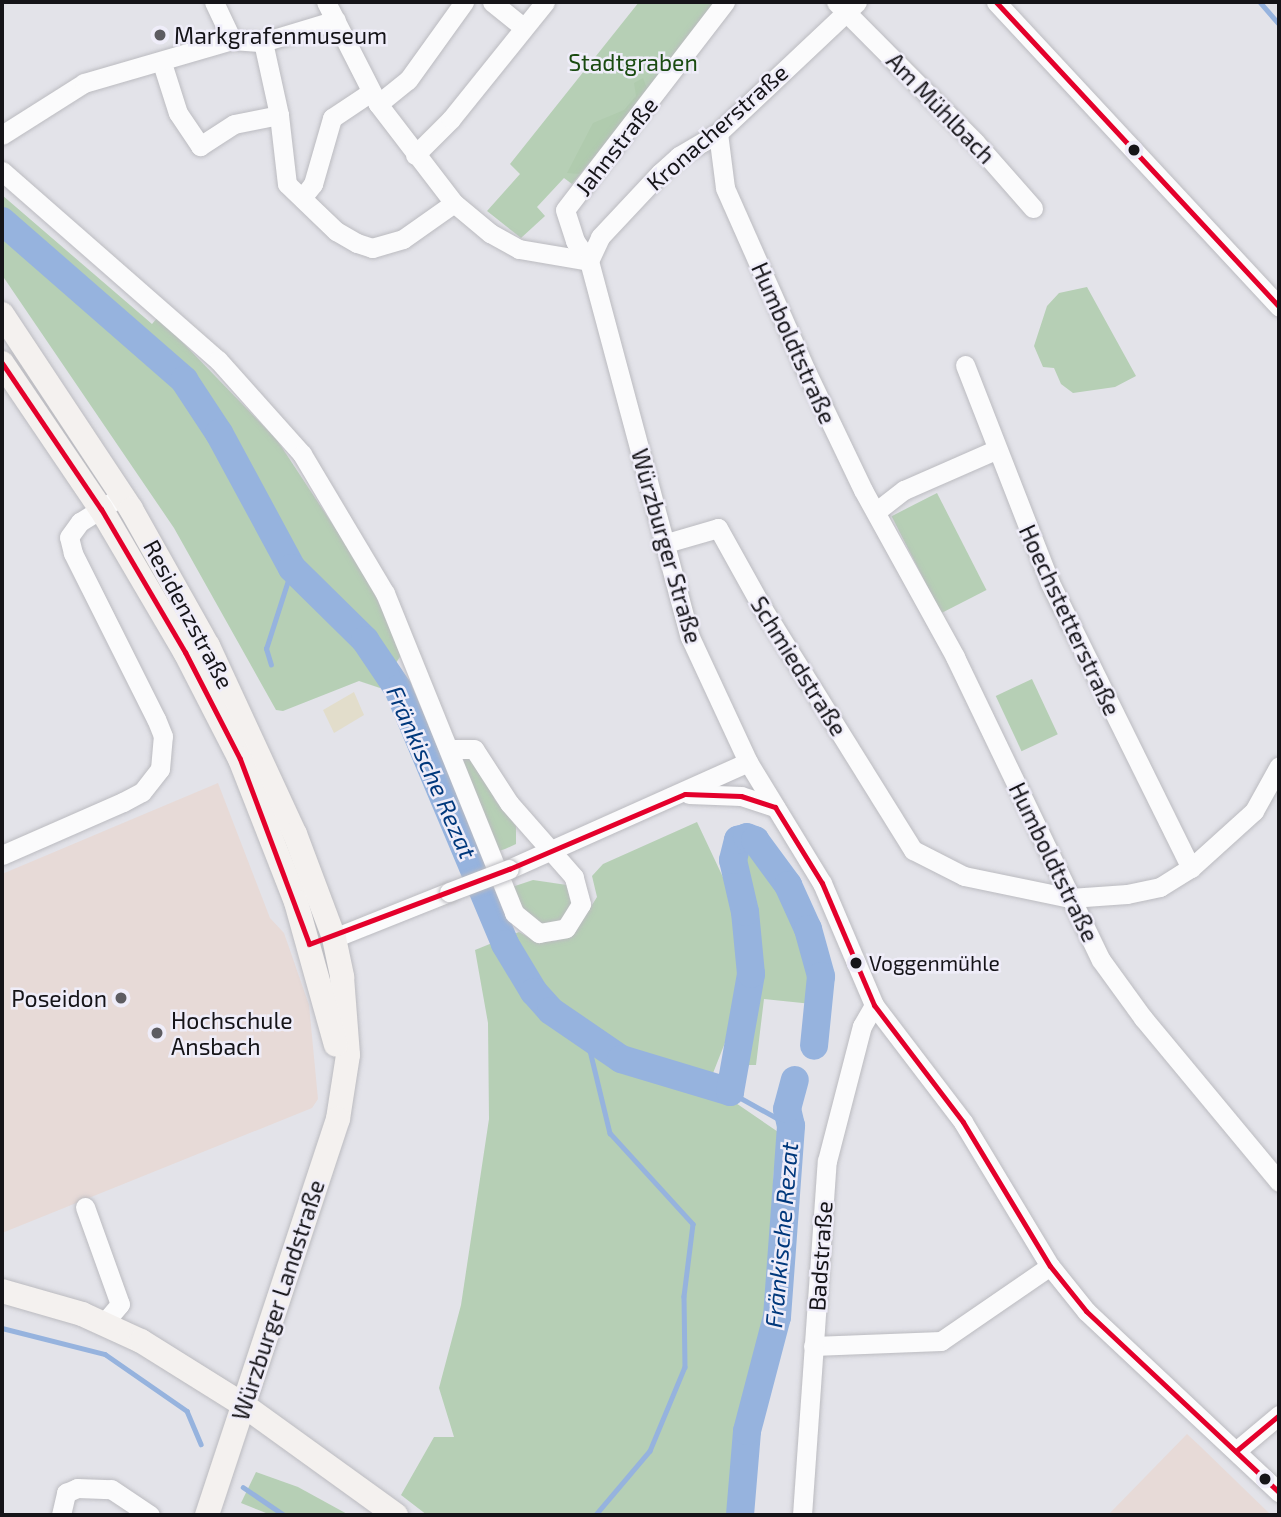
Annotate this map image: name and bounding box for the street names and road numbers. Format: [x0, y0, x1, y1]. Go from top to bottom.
street label: Am Mühlbach [881, 47, 1001, 169]
street label: Kronacherstraße [641, 58, 793, 196]
street label: Jahnstraße [569, 91, 663, 201]
street label: Humboldtstraße [746, 258, 842, 428]
street label: Würzburger Straße [626, 445, 708, 647]
street label: Hoechstetterstraße [1014, 520, 1126, 720]
street label: Residenzstraße [138, 535, 240, 693]
street label: Schmiedstraße [745, 591, 853, 741]
street label: Humboldtstraße [1004, 778, 1104, 946]
street label: Würzburger Landstraße [226, 1176, 330, 1424]
street label: Badstraße [802, 1200, 838, 1312]

